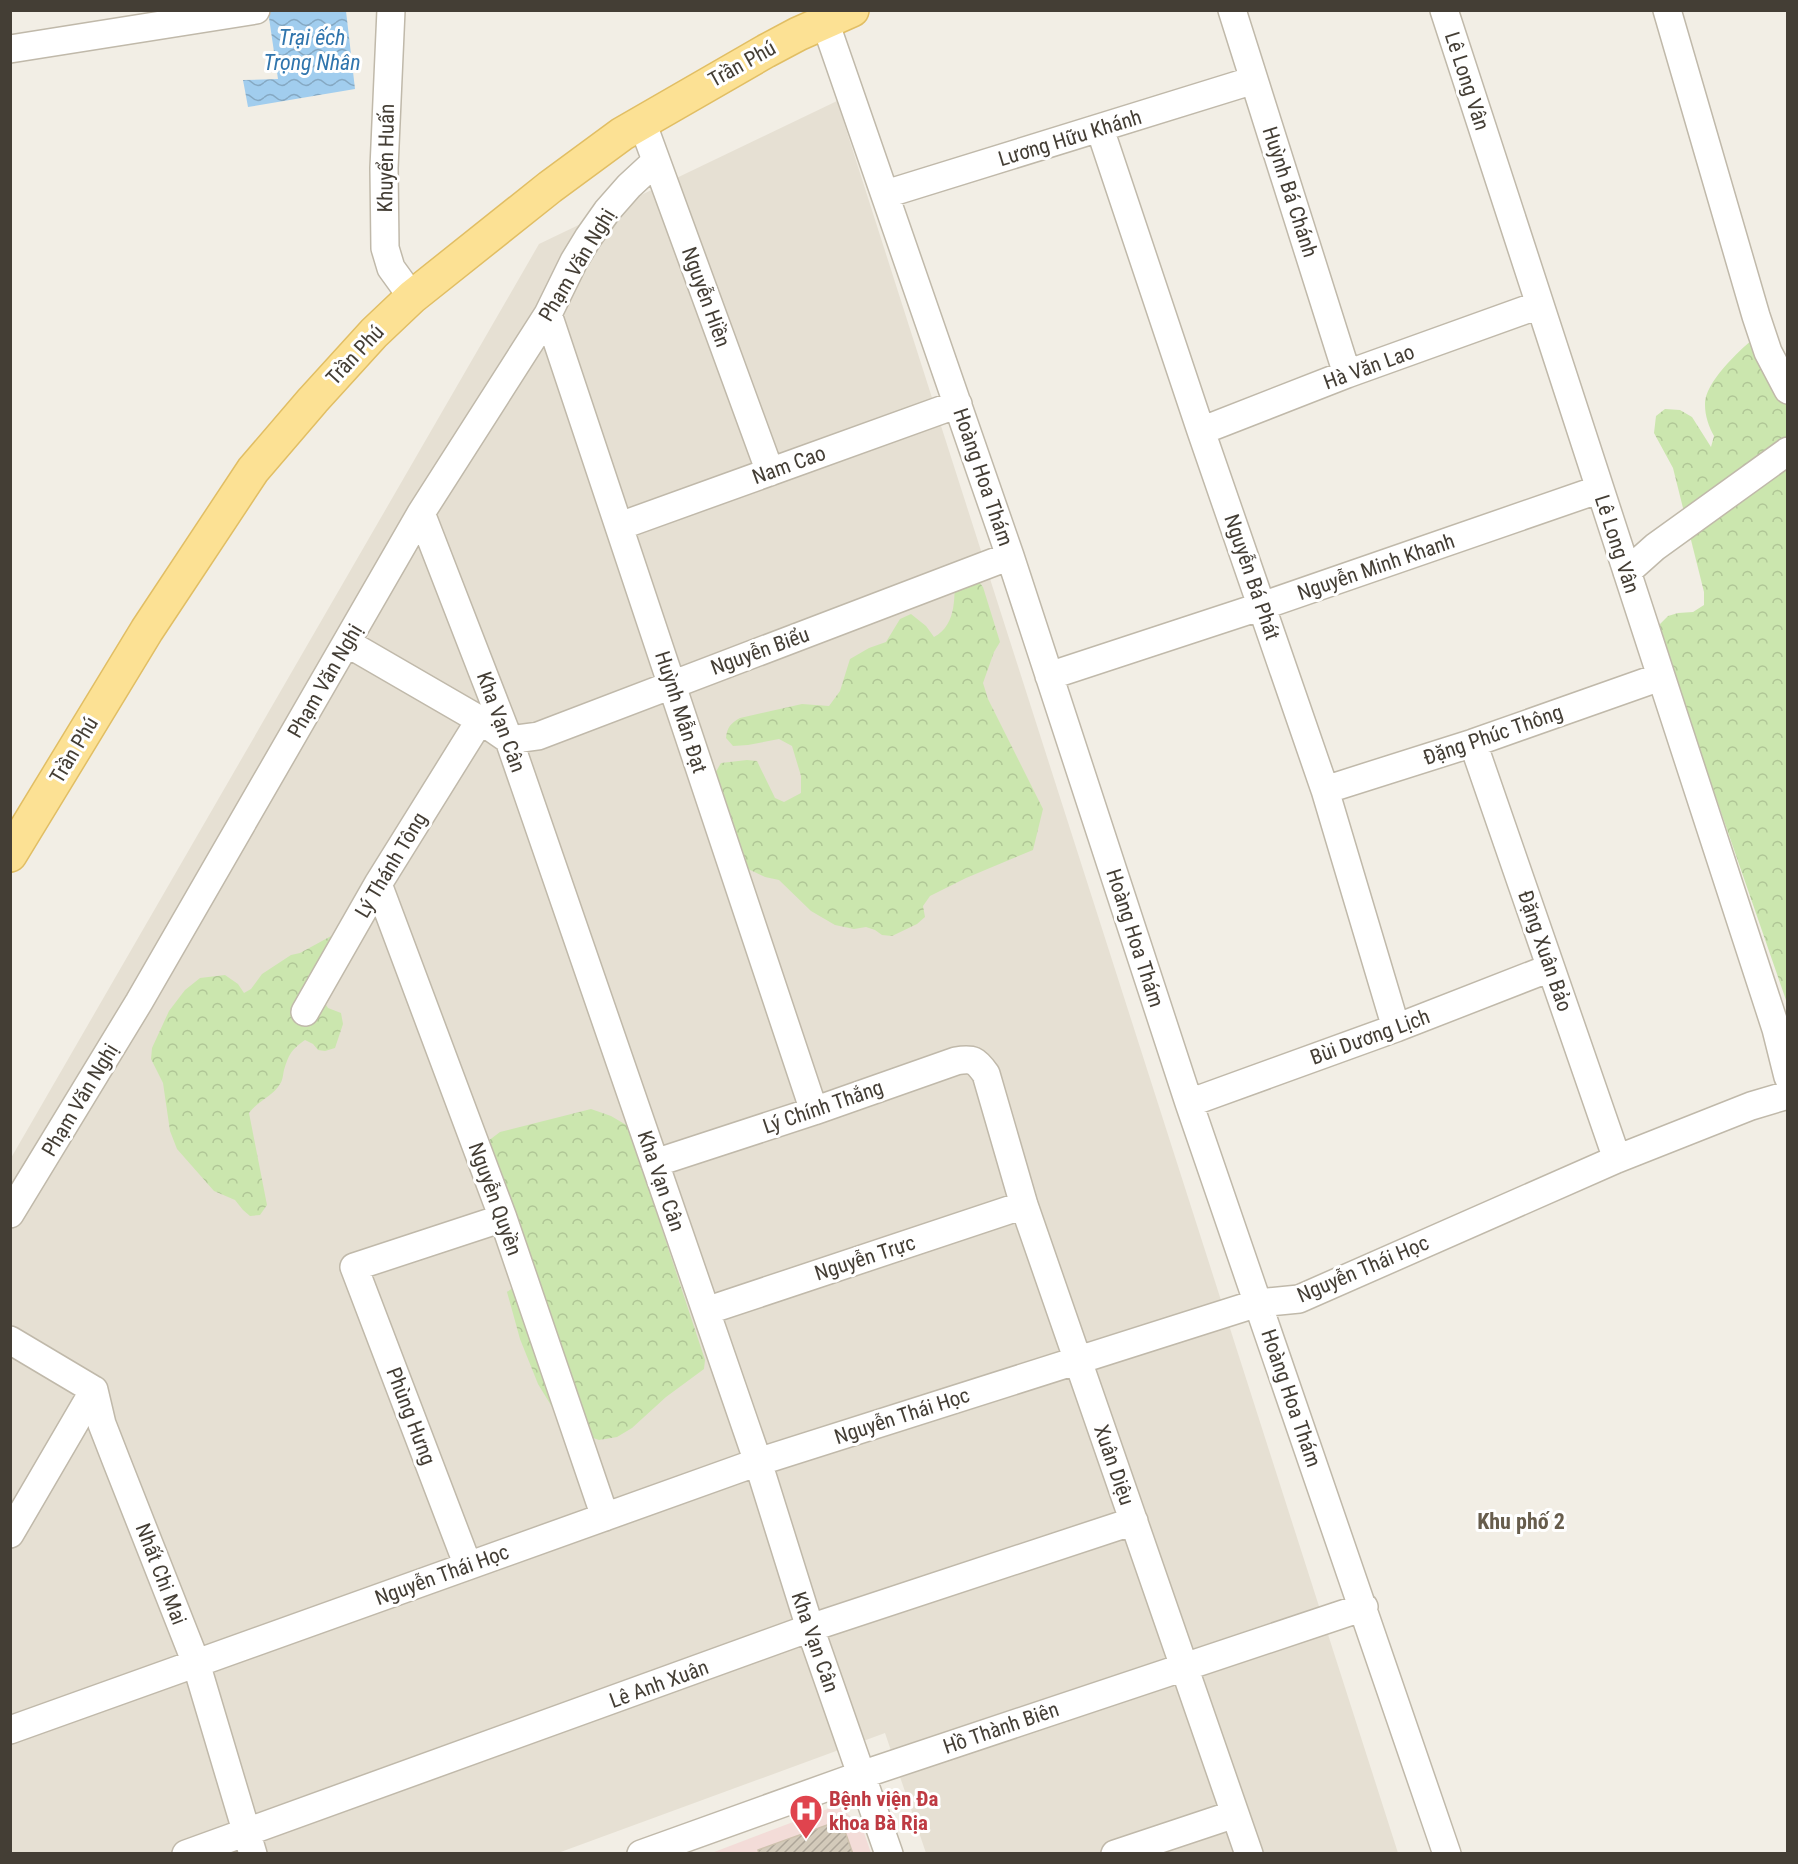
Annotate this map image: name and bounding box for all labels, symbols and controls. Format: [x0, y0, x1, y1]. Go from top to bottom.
water label: Trại ếch Trọng Nhân [263, 25, 361, 75]
street label: Lê Long Vân [1440, 29, 1494, 133]
street label: Trần Phú [704, 36, 780, 92]
street label: Khuyển Huấn [373, 103, 399, 213]
street label: Lương Hữu Khánh [995, 105, 1145, 171]
street label: Huỳnh Bá Chánh [1258, 124, 1322, 260]
street label: Phạm Văn Nghị [534, 204, 620, 326]
street label: Nguyễn Hiền [677, 244, 735, 350]
street label: Trần Phú [321, 320, 389, 390]
street label: Hà Văn Lao [1320, 340, 1418, 394]
street label: Hoàng Hoa Thám [948, 405, 1018, 549]
street label: Nam Cao [749, 441, 829, 489]
street label: Lê Long Vân [1590, 492, 1644, 596]
street label: Nguyễn Bá Phát [1219, 511, 1285, 643]
street label: Nguyễn Minh Khanh [1294, 529, 1458, 605]
street label: Phạm Văn Nghị [283, 620, 367, 742]
street label: Nguyễn Biểu [707, 622, 813, 680]
street label: Huỳnh Mẫn Đạt [650, 648, 712, 776]
street label: Kha Vạn Cân [472, 669, 530, 775]
street label: Đặng Phúc Thông [1420, 700, 1566, 770]
street label: Trần Phú [45, 712, 103, 788]
street label: Lý Thánh Tông [350, 808, 432, 922]
street label: Hoàng Hoa Thám [1101, 866, 1169, 1010]
street label: Đặng Xuân Bảo [1513, 887, 1577, 1015]
street label: Bùi Dương Lịch [1307, 1004, 1433, 1070]
street label: Phạm Văn Nghị [37, 1039, 123, 1161]
street label: Lý Chính Thắng [760, 1075, 886, 1139]
street label: Kha Vạn Cân [633, 1127, 689, 1235]
street label: Nguyễn Quyền [463, 1139, 527, 1259]
street label: Nguyễn Trực [812, 1230, 918, 1286]
street label: Nguyễn Thái Học [1294, 1230, 1432, 1308]
street label: Hoàng Hoa Thám [1256, 1326, 1326, 1470]
street label: Phùng Hưng [381, 1364, 441, 1468]
street label: Nguyễn Thái Học [831, 1383, 973, 1449]
street label: Xuân Diệu [1089, 1422, 1139, 1508]
district label: Khu phố 2 [1477, 1509, 1565, 1534]
street label: Nhất Chi Mai [131, 1520, 191, 1628]
street label: Nguyễn Thái Học [372, 1540, 512, 1610]
street label: Kha Vạn Cân [787, 1588, 843, 1696]
street label: Lê Anh Xuân [606, 1655, 712, 1713]
street label: Hồ Thành Biên [940, 1697, 1062, 1759]
place label: Bệnh viện Đa khoa Bà Rịa [829, 1787, 938, 1835]
hospital icon: Bệnh viện Đa khoa Bà Rịa [788, 1793, 824, 1840]

